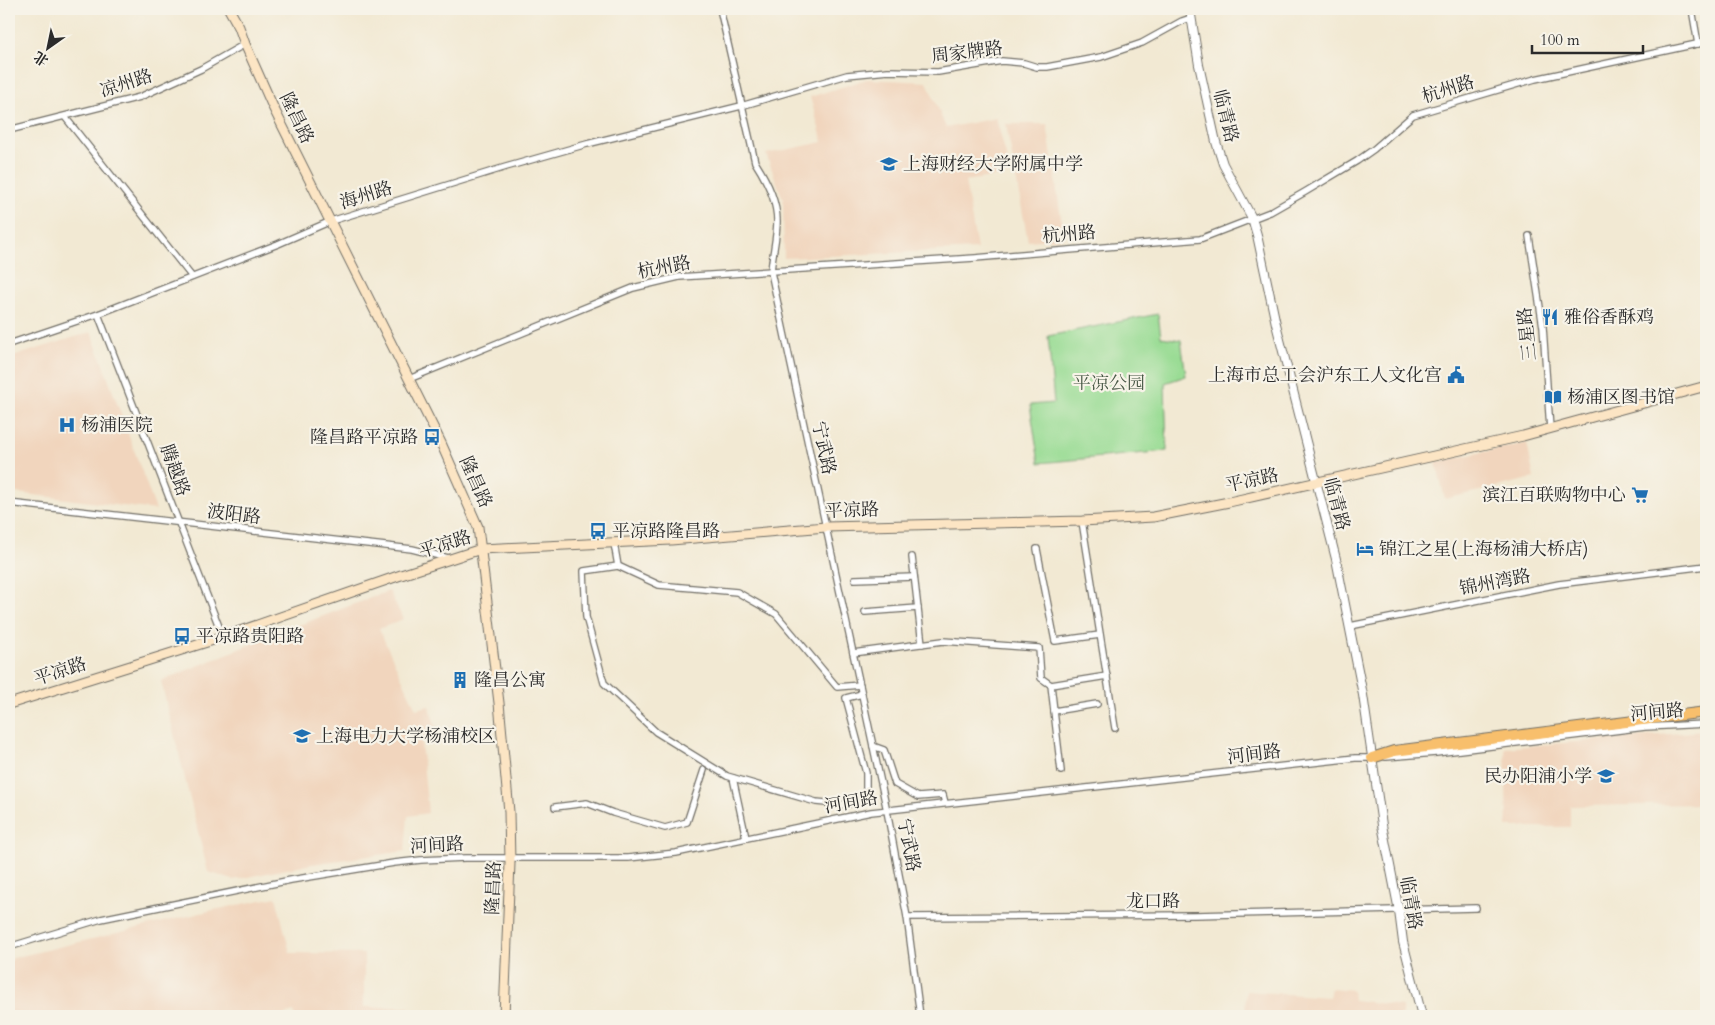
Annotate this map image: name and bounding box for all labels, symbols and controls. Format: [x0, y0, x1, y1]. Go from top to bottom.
north arrow [22, 22, 72, 72]
scale bar [1532, 22, 1644, 54]
text: 100 m [1540, 30, 1580, 50]
street label: 周家牌路 [930, 36, 1004, 69]
text: 北 [30, 47, 52, 70]
street label: 凉州路 [97, 63, 156, 104]
street label: 杭州路 [1419, 70, 1478, 109]
street label: 临青路 [1207, 87, 1244, 145]
street label: 隆昌路 [273, 88, 320, 148]
place label: 上海财经大学附属中学 [903, 152, 1083, 177]
school or university icon: 上海财经大学附属中学 [879, 154, 899, 174]
street label: 海州路 [337, 176, 396, 215]
street label: 杭州路 [1041, 220, 1097, 249]
street label: 杭州路 [635, 250, 693, 285]
place label: 雅俗香酥鸡 [1564, 305, 1654, 330]
street label: 三星路 [1512, 306, 1543, 362]
restaurant icon: 雅俗香酥鸡 [1540, 307, 1560, 327]
place label: 上海市总工会沪东工人文化宫 [1208, 363, 1442, 388]
public building icon: 上海市总工会沪东工人文化宫 [1446, 365, 1466, 385]
park label: 平凉公园 [1073, 371, 1145, 396]
place label: 杨浦区图书馆 [1567, 385, 1675, 410]
library icon: 杨浦区图书馆 [1543, 387, 1563, 407]
place label: 杨浦医院 [81, 413, 153, 438]
hospital icon: 杨浦医院 [57, 415, 77, 435]
street label: 宁武路 [806, 419, 841, 477]
place label: 隆昌路平凉路 [310, 425, 418, 450]
bus stop icon: 隆昌路平凉路 [422, 427, 442, 447]
street label: 腾越路 [154, 441, 196, 500]
street label: 隆昌路 [453, 452, 498, 512]
street label: 平凉路 [1223, 463, 1281, 498]
street label: 临青路 [1317, 475, 1356, 533]
place label: 滨江百联购物中心 [1482, 483, 1626, 508]
supermarket icon: 滨江百联购物中心 [1630, 485, 1650, 505]
street label: 平凉路 [825, 497, 879, 524]
street label: 波阳路 [206, 499, 262, 530]
place label: 平凉路隆昌路 [612, 519, 720, 544]
bus stop icon: 平凉路隆昌路 [588, 521, 608, 541]
street label: 平凉路 [416, 525, 475, 564]
place label: 锦江之星(上海杨浦大桥店) [1379, 537, 1588, 562]
hotel icon: 锦江之星(上海杨浦大桥店) [1355, 539, 1375, 559]
street label: 锦州湾路 [1457, 563, 1533, 602]
place label: 平凉路贵阳路 [196, 624, 304, 649]
bus stop icon: 平凉路贵阳路 [172, 626, 192, 646]
street label: 平凉路 [31, 651, 90, 692]
place label: 隆昌公寓 [474, 668, 546, 693]
building icon: 隆昌公寓 [450, 670, 470, 690]
street label: 河间路 [1629, 698, 1685, 727]
place label: 上海电力大学杨浦校区 [316, 724, 496, 749]
school or university icon: 上海电力大学杨浦校区 [292, 726, 312, 746]
street label: 河间路 [1226, 739, 1282, 770]
place label: 民办阳浦小学 [1484, 764, 1592, 789]
school or university icon: 民办阳浦小学 [1596, 766, 1616, 786]
street label: 河间路 [822, 785, 880, 819]
street label: 宁武路 [891, 816, 926, 874]
street label: 河间路 [409, 832, 465, 859]
street label: 隆昌路 [480, 861, 507, 915]
street label: 临青路 [1394, 874, 1428, 932]
street label: 龙口路 [1126, 889, 1180, 914]

